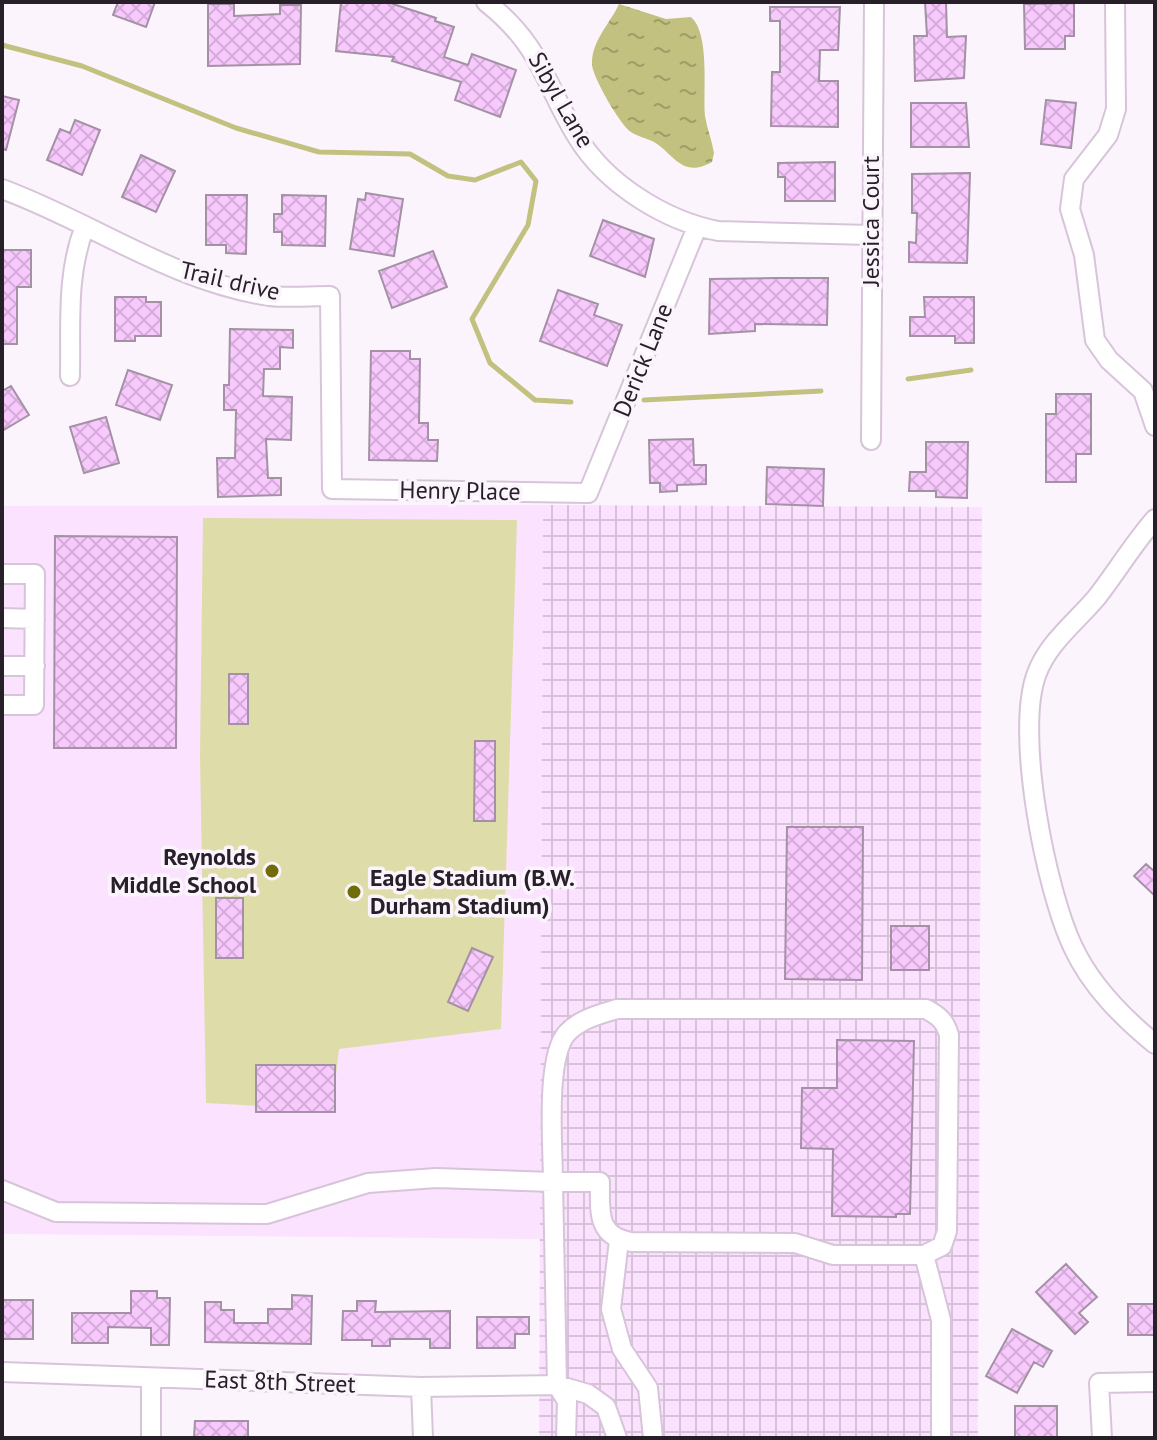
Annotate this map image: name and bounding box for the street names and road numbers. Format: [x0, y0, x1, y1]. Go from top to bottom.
street label: Sibyl Lane [522, 46, 601, 153]
street label: Jessica Court [855, 156, 886, 287]
street label: Trail drive [177, 254, 283, 307]
street label: Derick Lane [606, 299, 679, 421]
street label: Henry Place [399, 474, 521, 507]
street label: East 8th Street [204, 1363, 356, 1400]

